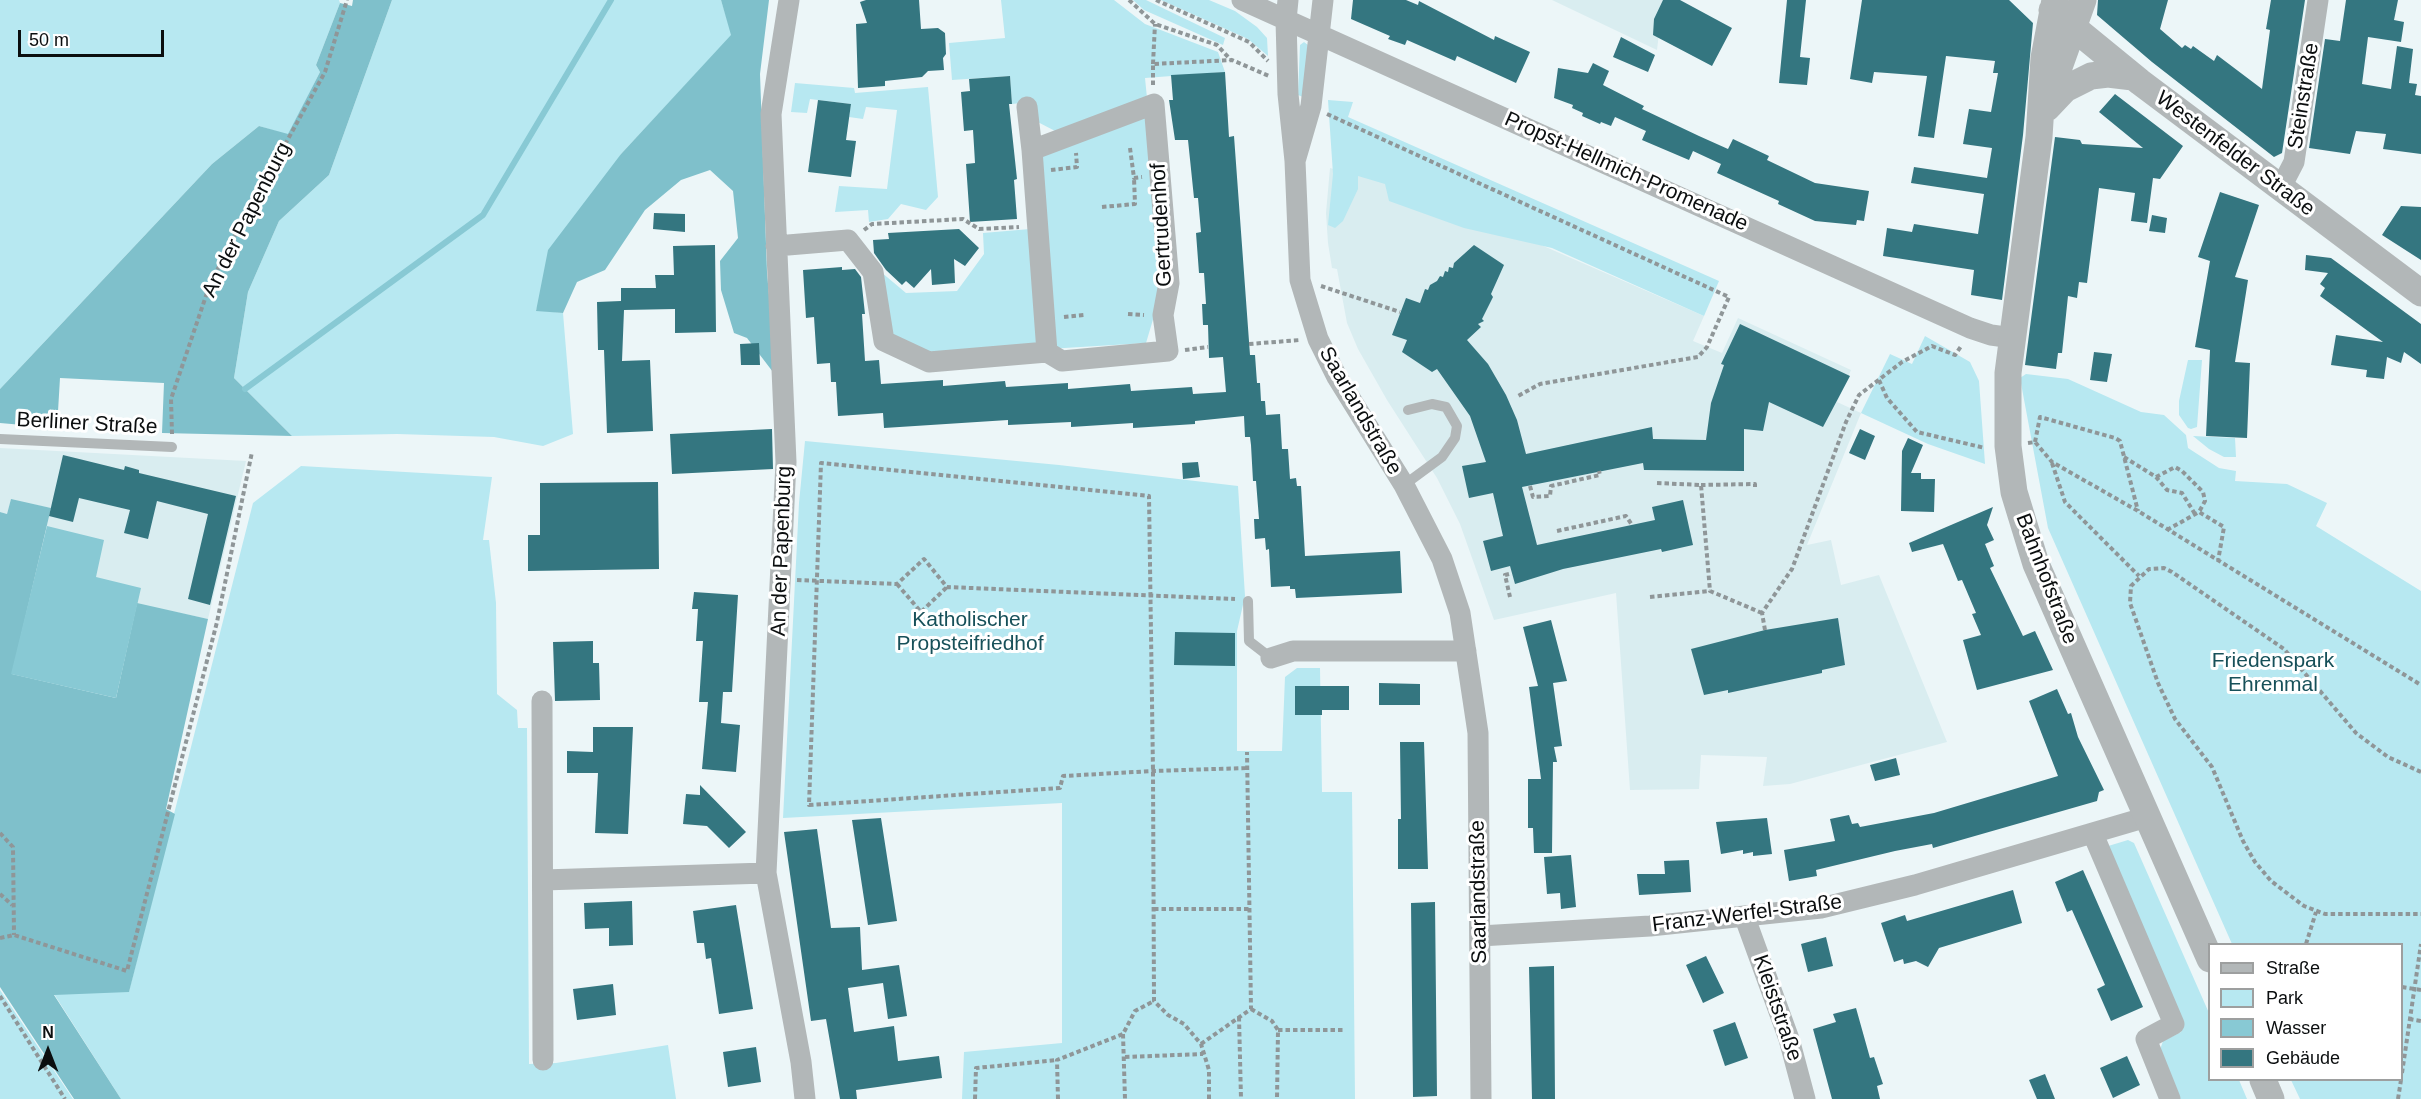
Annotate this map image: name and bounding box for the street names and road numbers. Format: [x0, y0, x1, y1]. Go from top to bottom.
street label: Steinstraße [2283, 41, 2325, 151]
street label: Westenfelder Straße [2151, 86, 2319, 222]
street label: Propst-Hellmich-Promenade [1500, 107, 1752, 237]
street label: An der Papenburg [197, 138, 297, 302]
street label: Gertrudenhof [1146, 163, 1178, 287]
street label: Saarlandstraße [1313, 343, 1407, 479]
street label: Berliner Straße [16, 408, 158, 440]
street label: An der Papenburg [766, 465, 798, 637]
street label: Bahnhofstraße [2010, 510, 2082, 648]
street label: Saarlandstraße [1465, 820, 1493, 964]
street label: Franz-Werfel-Straße [1651, 890, 1843, 938]
street label: Kleiststraße [1747, 951, 1807, 1065]

